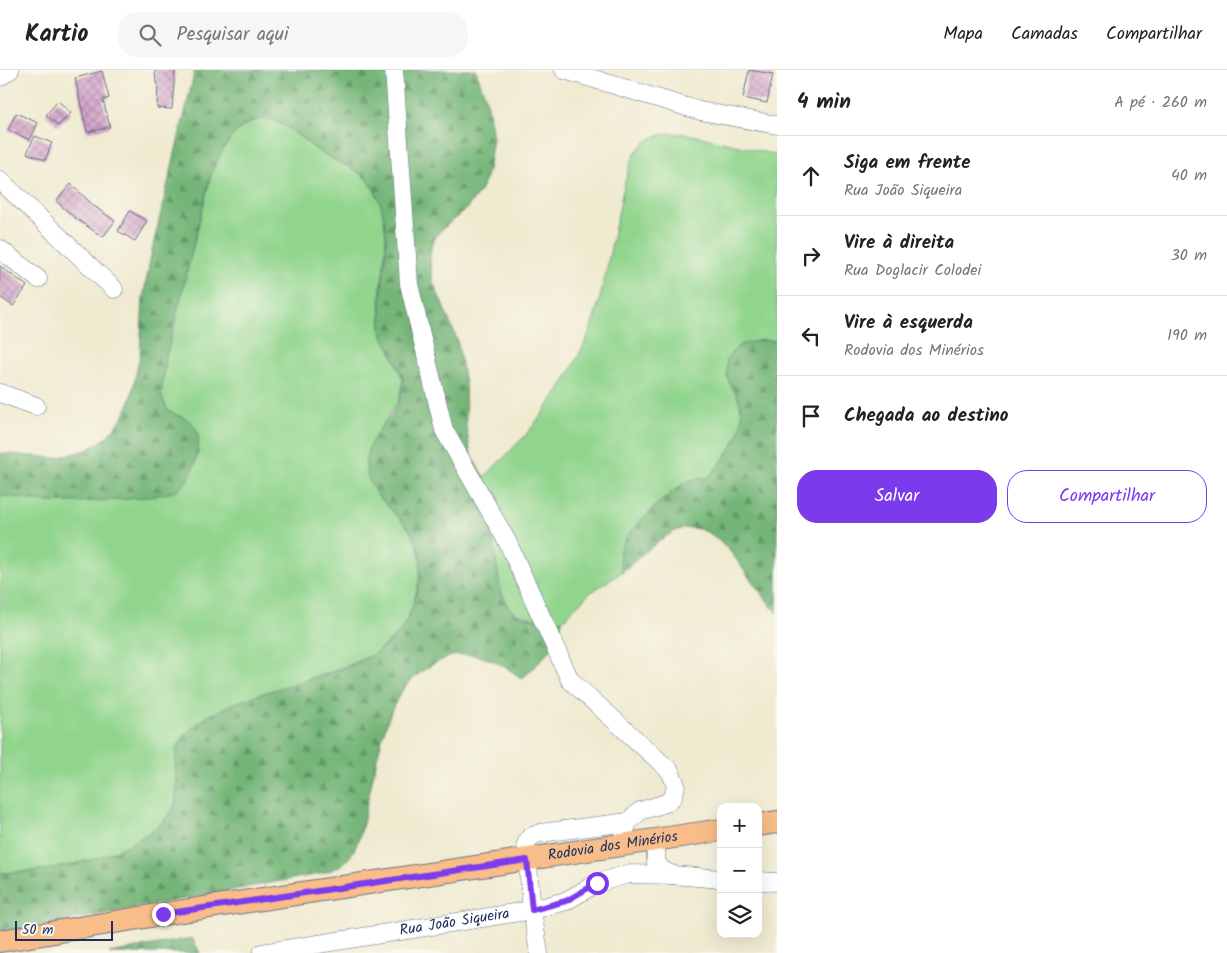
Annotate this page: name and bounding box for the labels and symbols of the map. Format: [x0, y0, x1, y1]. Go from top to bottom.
street label: Rodovia dos Minérios [546, 825, 680, 868]
route start [586, 872, 609, 895]
street label: Rua João Siqueira [398, 902, 511, 943]
route end [152, 903, 175, 926]
scale bar [15, 918, 112, 941]

